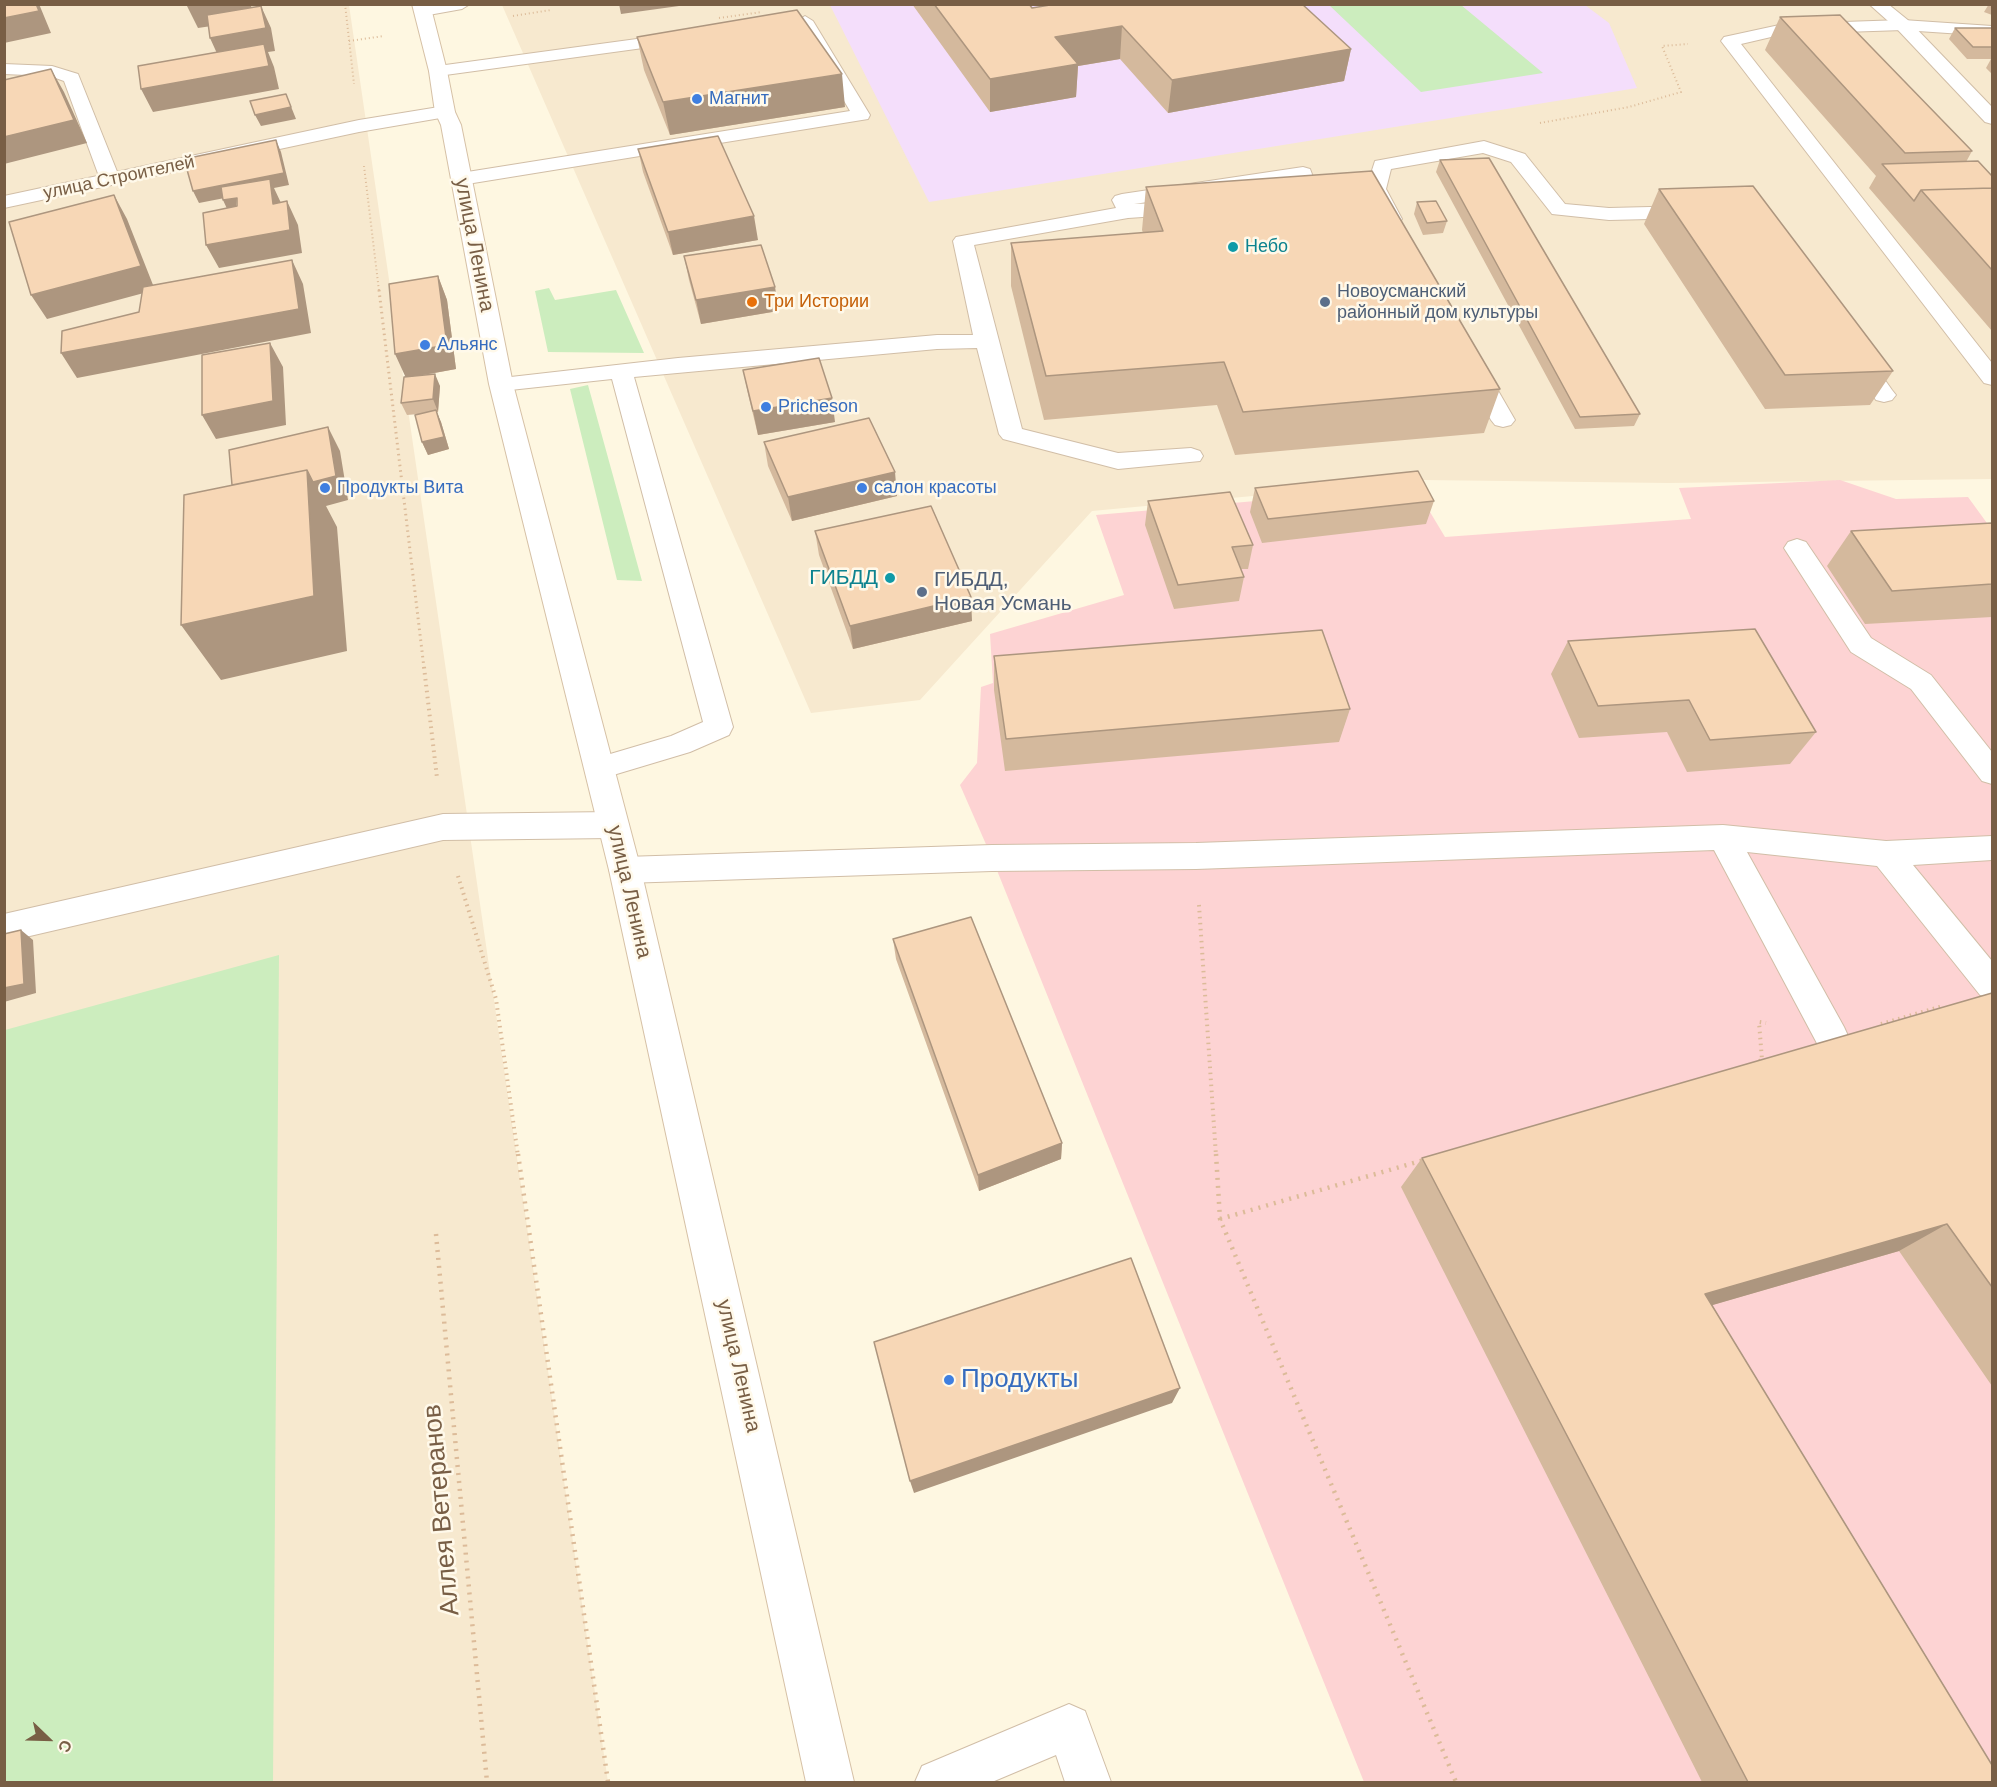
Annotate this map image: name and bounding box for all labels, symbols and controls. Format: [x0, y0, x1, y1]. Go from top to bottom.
place label: Магнит [709, 88, 769, 110]
marker: Магнит [690, 92, 704, 106]
street label: улица Строителей [42, 151, 196, 205]
street label: улица Ленина [449, 176, 499, 314]
place label: Небо [1245, 236, 1288, 258]
marker: Небо [1226, 240, 1240, 254]
place label: Новоусманский районный дом культуры [1337, 281, 1538, 324]
place label: Три Истории [764, 291, 869, 313]
marker: Три Истории [745, 295, 759, 309]
marker: Новоусманский районный дом культуры [1318, 295, 1332, 309]
place label: Альянс [437, 334, 498, 356]
marker: Альянс [418, 338, 432, 352]
place label: Pricheson [778, 396, 858, 418]
marker: Pricheson [759, 400, 773, 414]
place label: Продукты Вита [337, 477, 463, 499]
place label: салон красоты [874, 477, 997, 499]
marker: Продукты Вита [318, 481, 332, 495]
marker: салон красоты [855, 481, 869, 495]
place label: ГИБДД [809, 565, 878, 591]
place label: ГИБДД, Новая Усмань [934, 567, 1072, 617]
marker: ГИБДД [883, 571, 897, 585]
marker: ГИБДД, Новая Усмань [915, 585, 929, 599]
street label: улица Ленина [601, 823, 657, 961]
street label: улица Ленина [710, 1297, 766, 1435]
place label: Продукты [961, 1364, 1078, 1396]
marker: Продукты [942, 1373, 956, 1387]
street label: Аллея Ветеранов [417, 1403, 467, 1617]
north arrow [18, 1709, 78, 1769]
text: С [55, 1738, 75, 1755]

